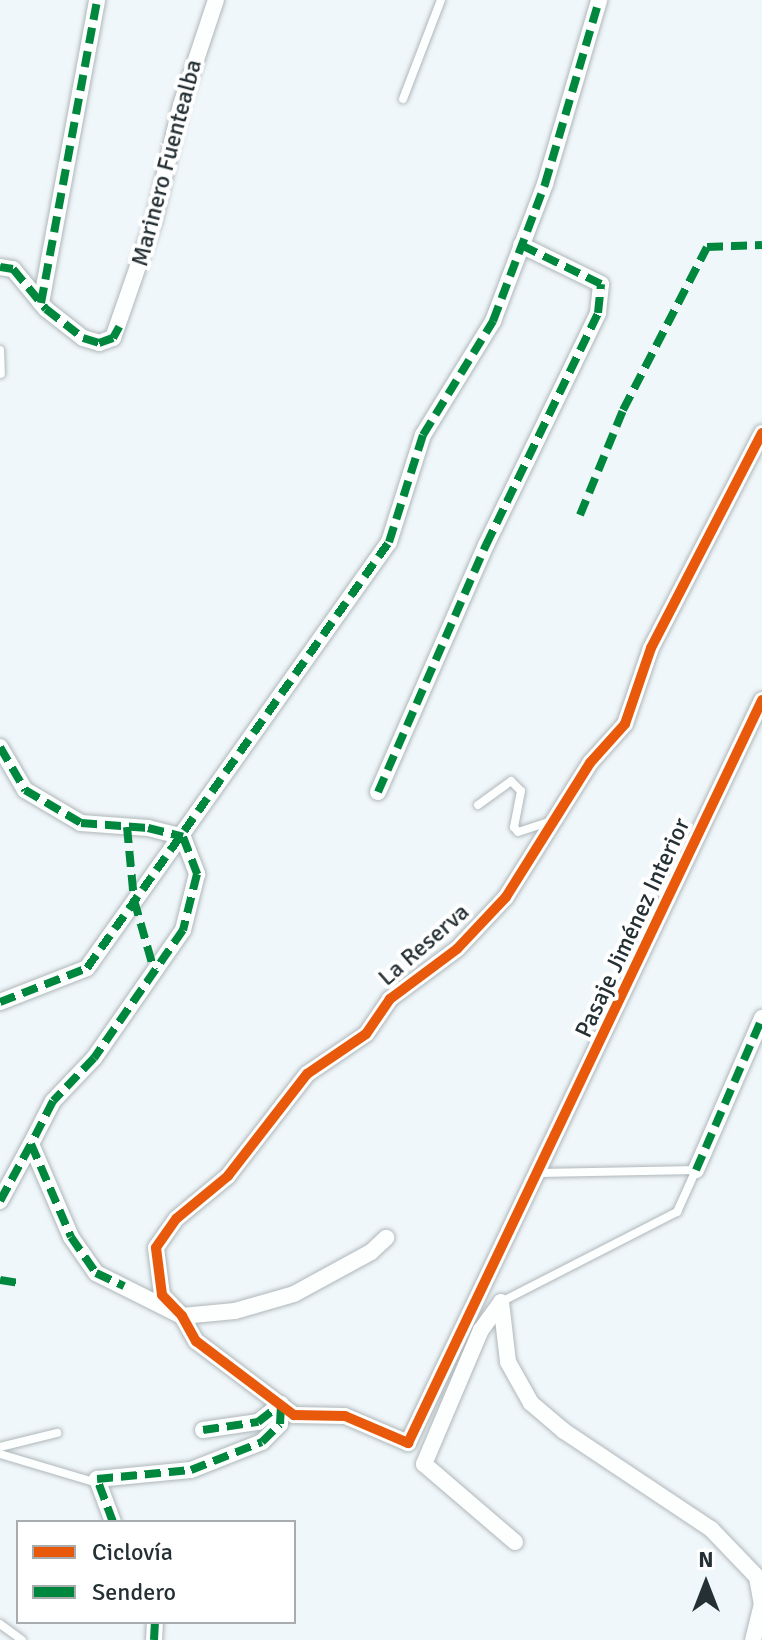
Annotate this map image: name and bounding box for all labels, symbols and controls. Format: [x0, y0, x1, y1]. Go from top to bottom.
street label: Marinero Fuentealba [126, 56, 208, 270]
street label: Pasaje Jiménez Interior [569, 814, 697, 1042]
street label: La Reserva [373, 898, 475, 992]
legend [16, 1520, 296, 1624]
text: Ciclovía [92, 1537, 173, 1567]
north arrow [666, 1544, 746, 1624]
text: N [698, 1546, 714, 1573]
text: Sendero [92, 1577, 176, 1607]

